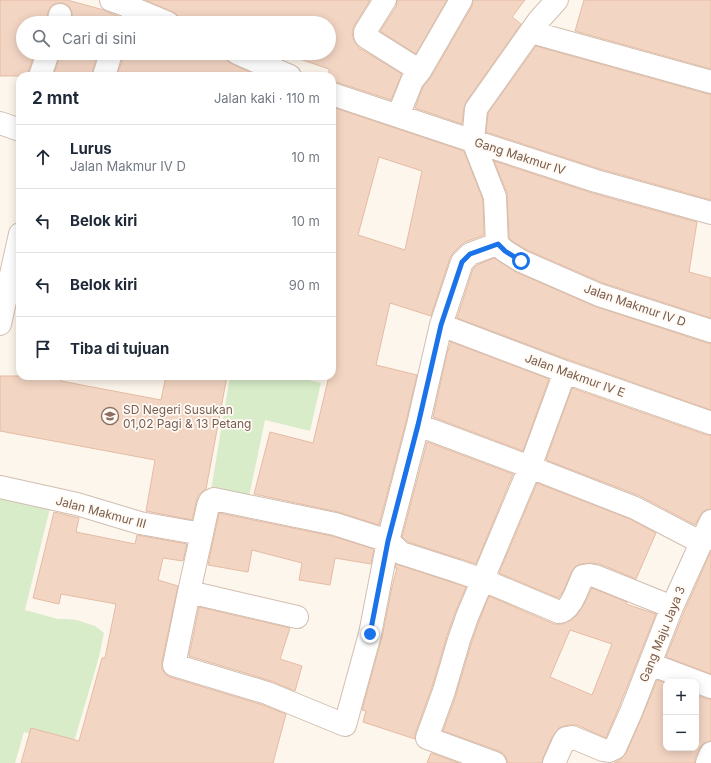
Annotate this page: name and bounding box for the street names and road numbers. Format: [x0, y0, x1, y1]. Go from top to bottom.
street label: Gang Makmur IV [473, 134, 567, 178]
street label: Jalan Makmur IV D [582, 281, 688, 329]
street label: Jalan Makmur IV E [523, 350, 627, 400]
street label: Jalan Makmur III [54, 493, 148, 531]
street label: Gang Maju Jaya 3 [636, 584, 688, 684]

